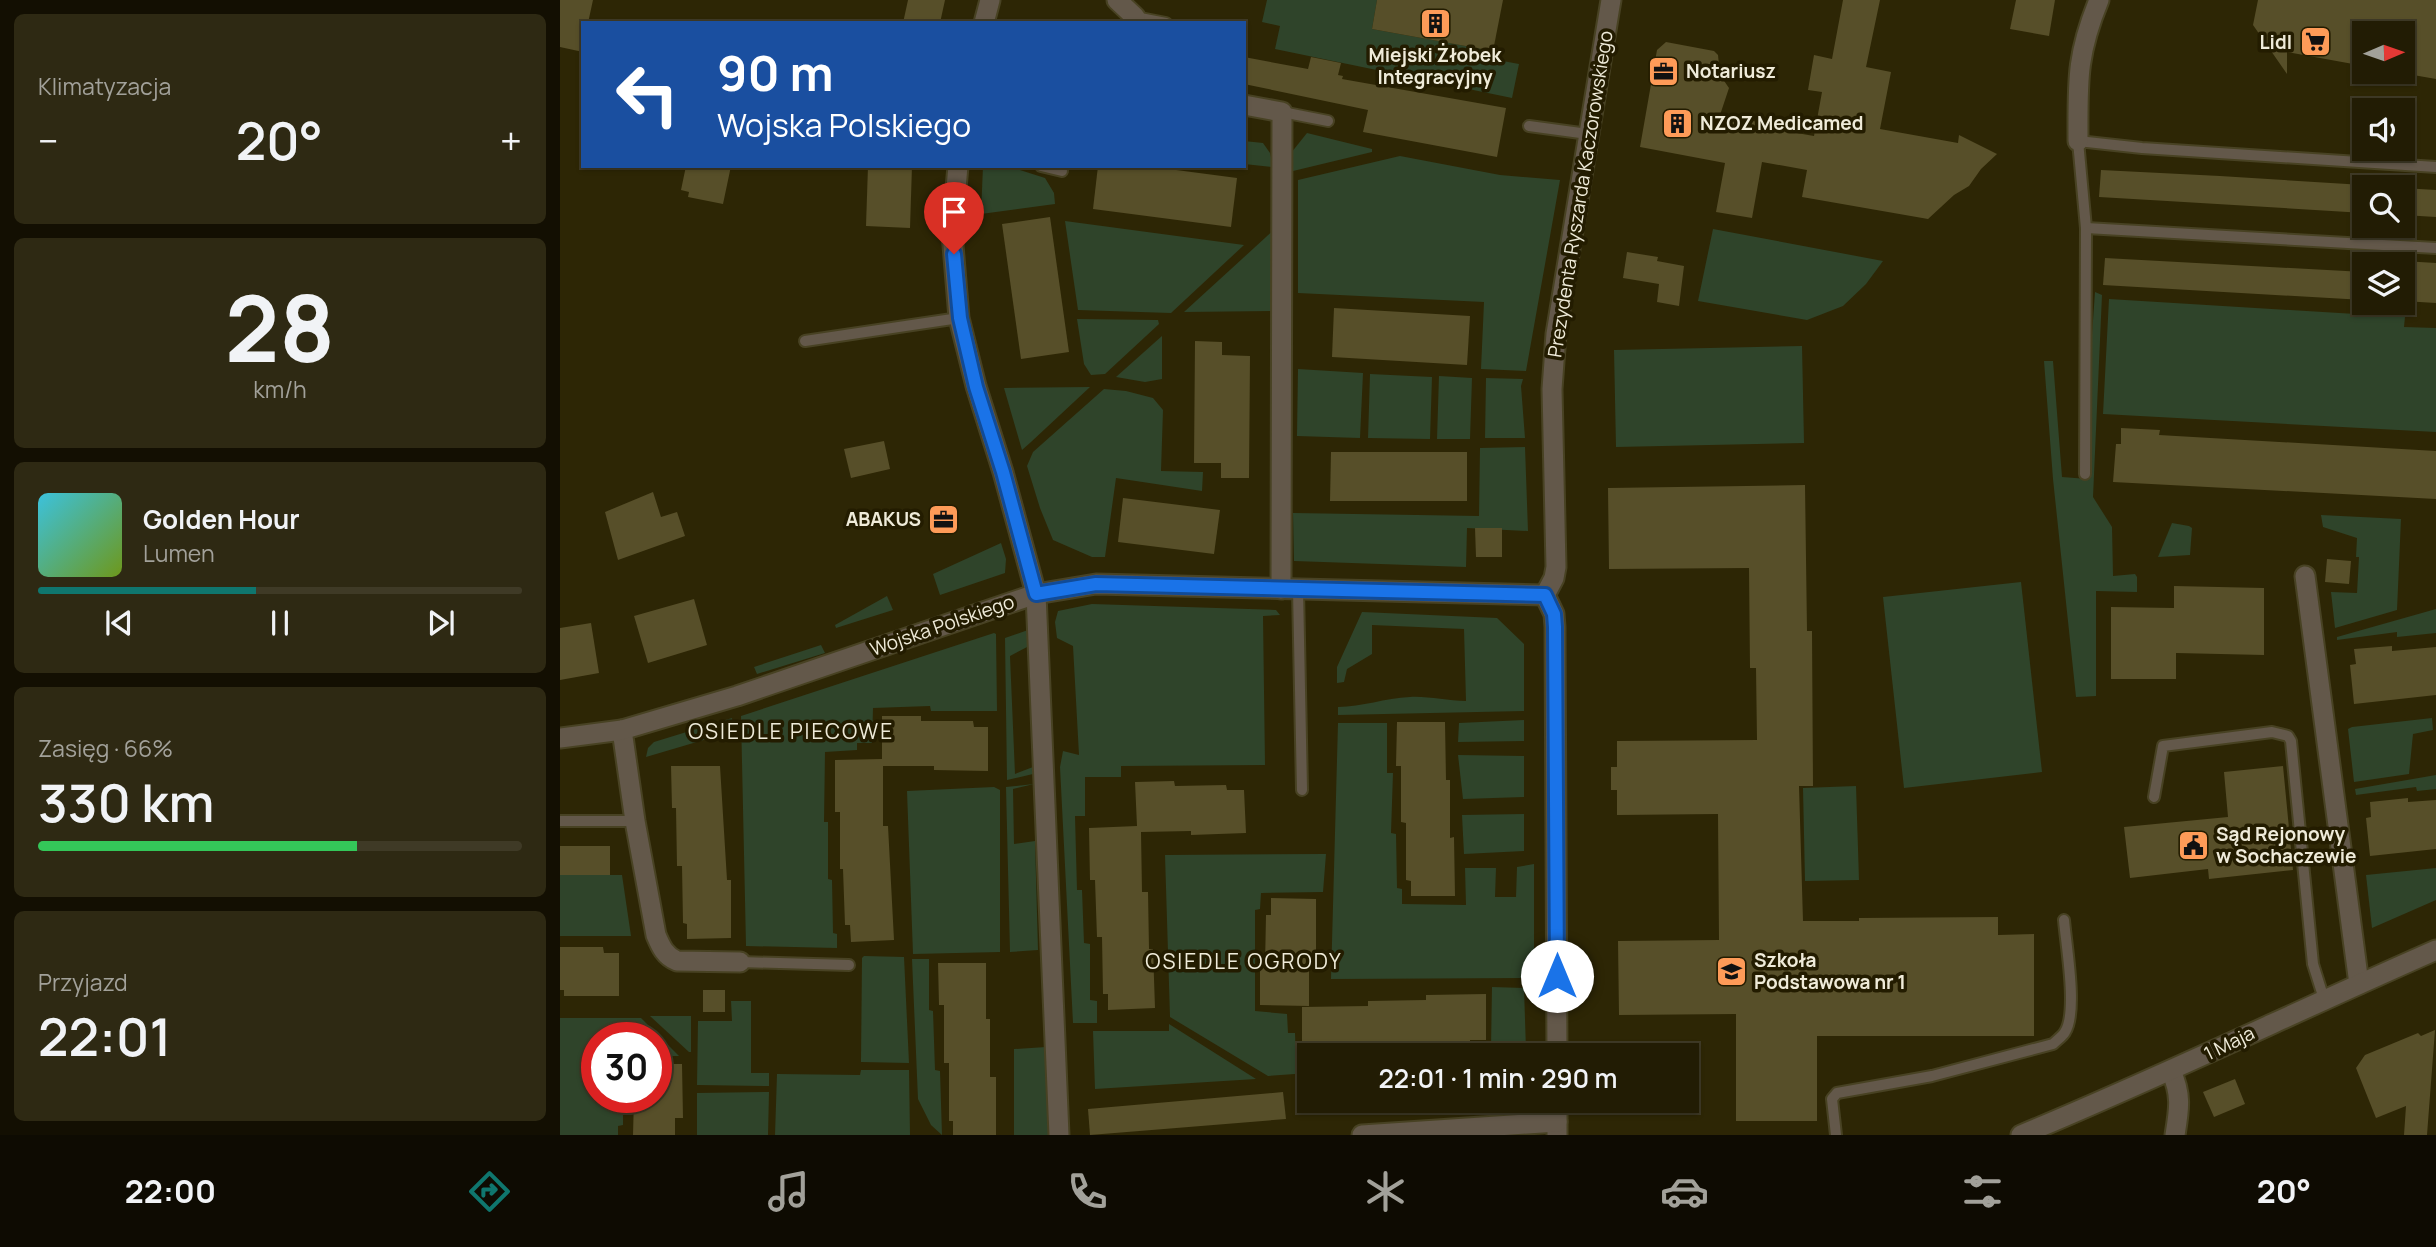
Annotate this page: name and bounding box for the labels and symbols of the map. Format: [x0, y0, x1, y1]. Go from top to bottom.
building icon: Miejski Żłobek Integracyjny [1418, 7, 1452, 41]
north arrow [2352, 21, 2415, 84]
supermarket icon: Lidl [2298, 25, 2332, 59]
street label: Prezydenta Ryszarda Kaczorowskiego [1541, 29, 1619, 359]
place label: Lidl [2259, 29, 2292, 55]
place label: Miejski Żłobek Integracyjny [1368, 42, 1502, 90]
office icon: Notariusz [1646, 54, 1680, 88]
place label: Notariusz [1686, 58, 1776, 84]
building icon: NZOZ Medicamed [1660, 106, 1694, 140]
place label: NZOZ Medicamed [1700, 110, 1863, 136]
pin [924, 182, 984, 254]
office icon: ABAKUS [927, 502, 961, 536]
place label: ABAKUS [846, 506, 921, 532]
street label: Wojska Polskiego [866, 588, 1018, 662]
district label: OSIEDLE PIECOWE [688, 717, 894, 745]
place label: Sąd Rejonowy w Sochaczewie [2216, 821, 2356, 869]
public building icon: Sąd Rejonowy w Sochaczewie [2176, 828, 2210, 862]
position arrow [1520, 939, 1594, 1013]
district label: OSIEDLE OGRODY [1145, 947, 1343, 975]
place label: Szkoła Podstawowa nr 1 [1754, 947, 1906, 995]
school or university icon: Szkoła Podstawowa nr 1 [1714, 954, 1748, 988]
street label: 1 Maja [2199, 1020, 2259, 1066]
speed limit sign: 30 [581, 1022, 672, 1113]

